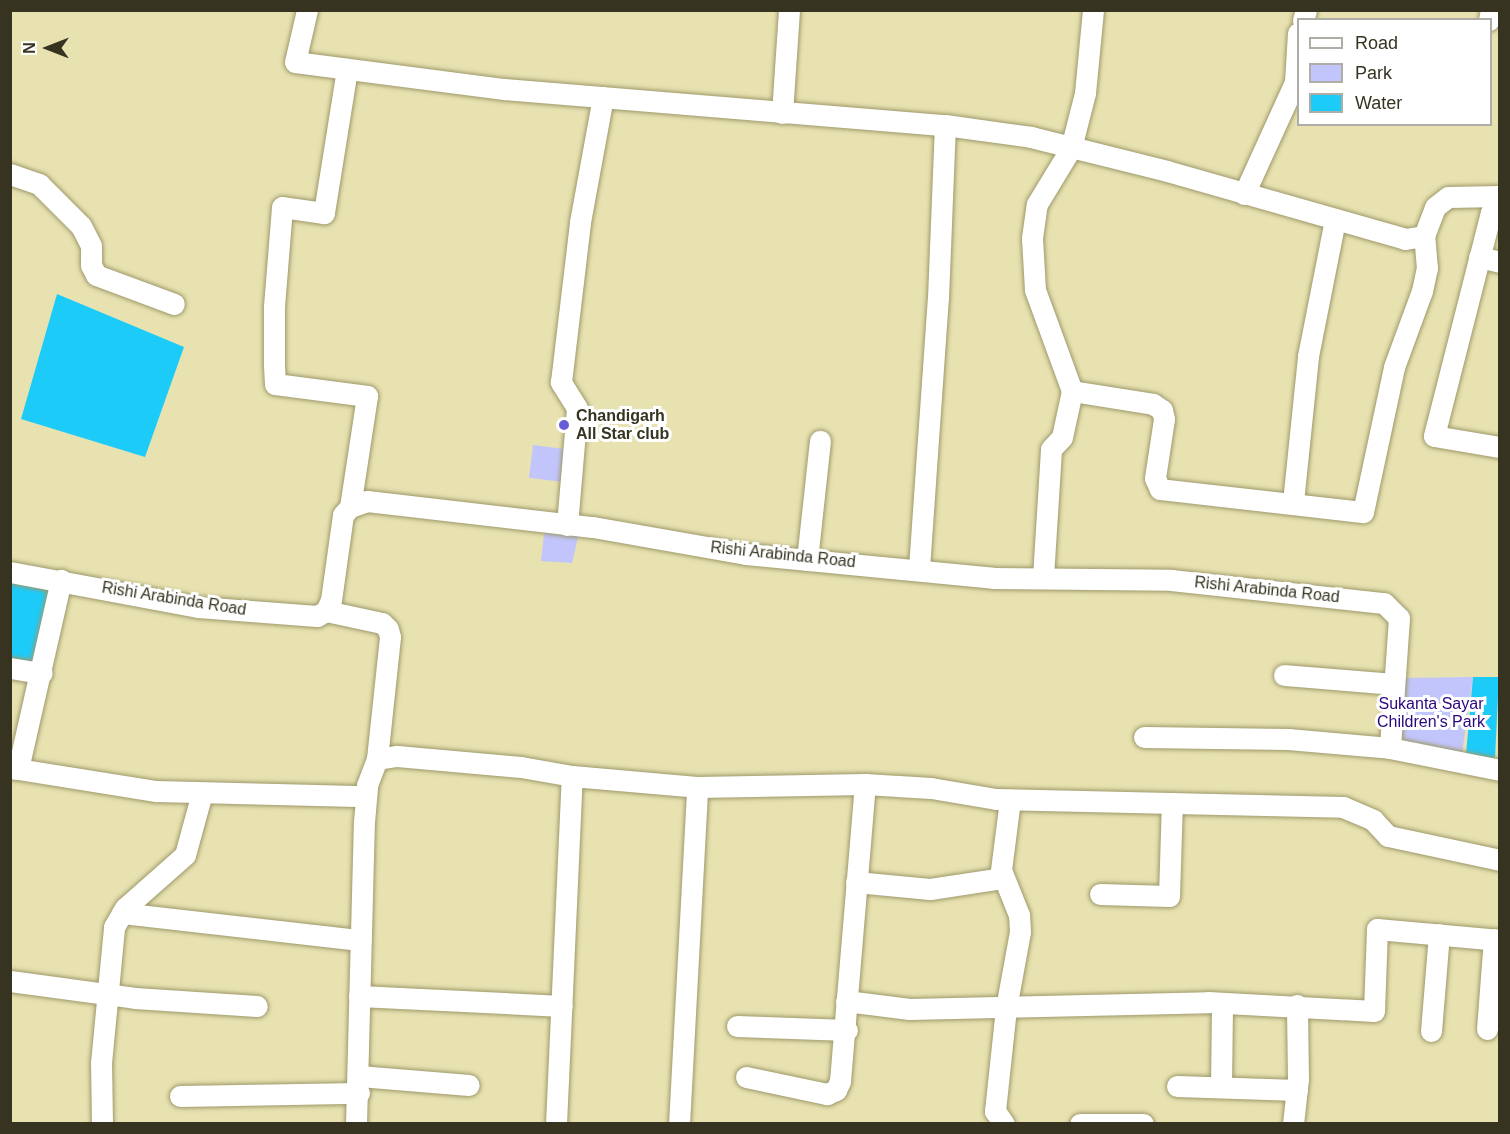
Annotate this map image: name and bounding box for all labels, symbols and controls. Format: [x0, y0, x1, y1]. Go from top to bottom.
north arrow [18, 18, 78, 78]
legend [1297, 18, 1492, 126]
text: Road [1355, 33, 1398, 53]
text: N [21, 42, 38, 54]
text: Park [1355, 63, 1392, 83]
text: Water [1355, 93, 1402, 113]
place label: Chandigarh All Star club [576, 406, 669, 444]
marker: Chandigarh All Star club [557, 418, 571, 432]
street label: Rishi Arabinda Road [709, 538, 857, 572]
street label: Rishi Arabinda Road [1193, 573, 1341, 607]
street label: Rishi Arabinda Road [100, 578, 248, 620]
park label: Sukanta Sayar Children's Park [1377, 694, 1485, 732]

